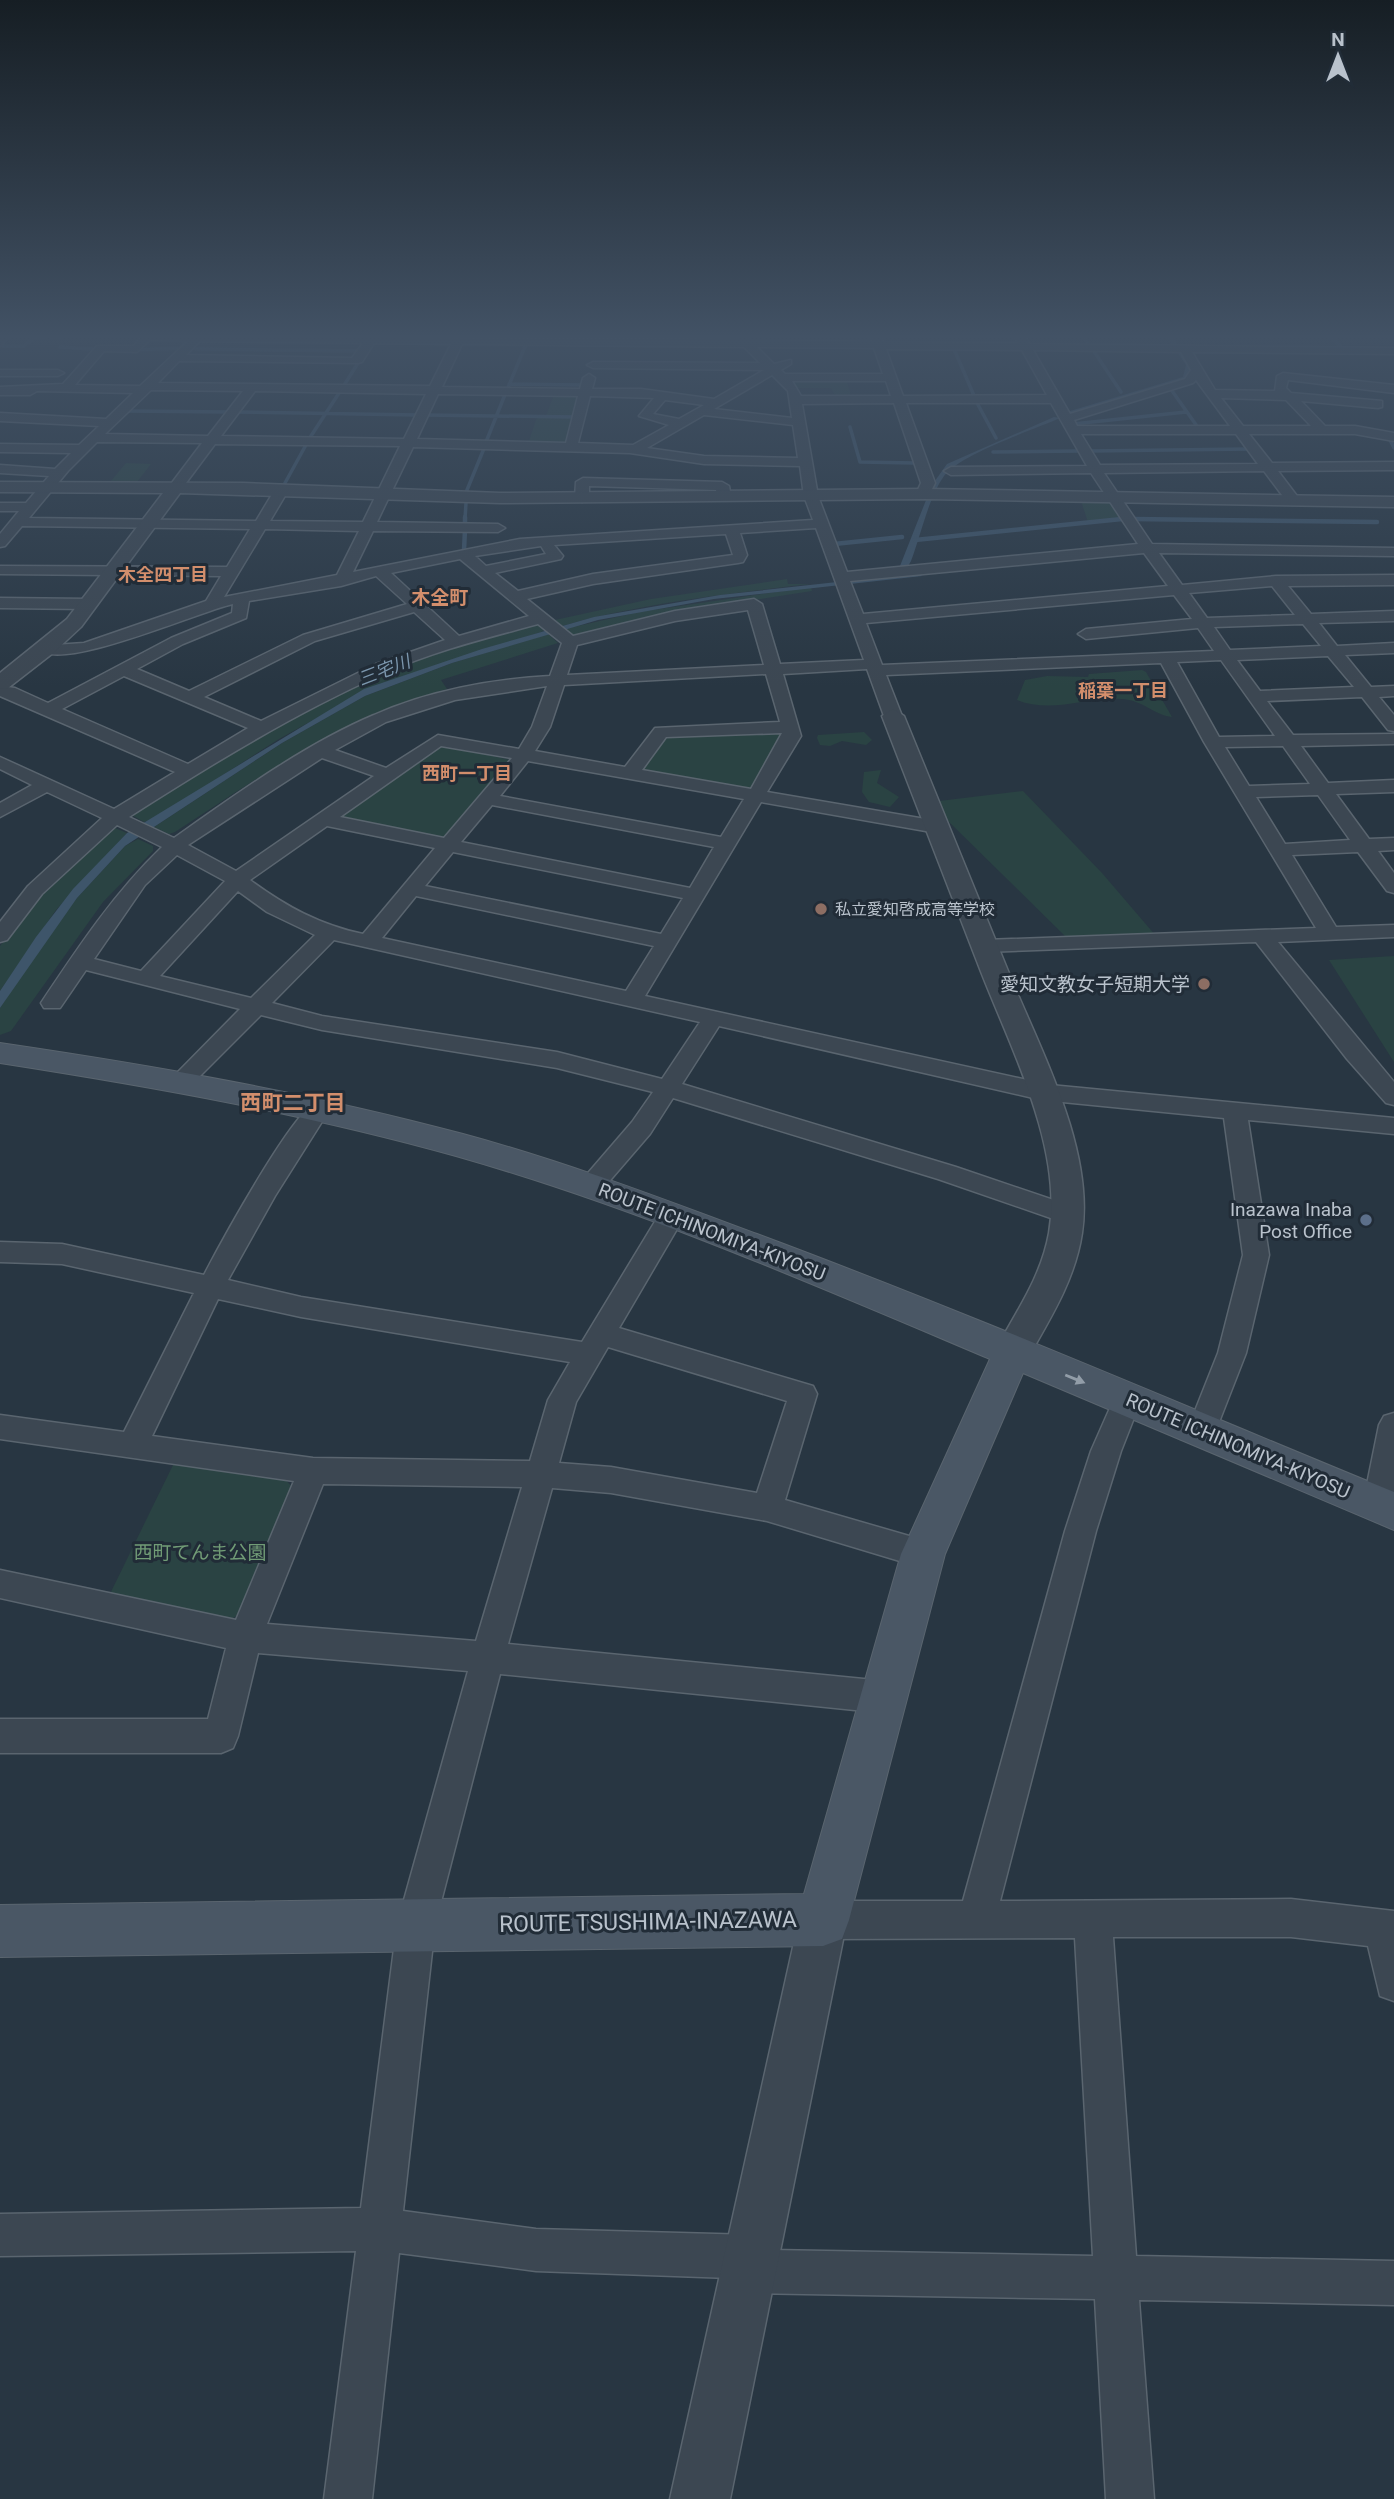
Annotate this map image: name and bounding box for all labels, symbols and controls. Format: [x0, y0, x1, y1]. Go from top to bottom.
north arrow [1303, 21, 1373, 91]
text: N [1331, 28, 1345, 51]
district label: 木全四丁目 [118, 564, 208, 585]
district label: 木全町 [411, 586, 469, 609]
water label: 三宅川 [355, 650, 415, 689]
district label: 稲葉一丁目 [1078, 680, 1168, 701]
district label: 西町一丁目 [422, 763, 512, 784]
place label: 私立愛知啓成高等学校 [835, 900, 995, 919]
marker: 私立愛知啓成高等学校 [813, 901, 829, 917]
place label: 愛知文教女子短期大学 [1000, 973, 1190, 996]
marker: 愛知文教女子短期大学 [1196, 976, 1212, 992]
district label: 西町二丁目 [241, 1091, 346, 1115]
street label: ROUTE ICHINOMIYA-KIYOSU [595, 1178, 829, 1286]
place label: Inazawa Inaba Post Office [1230, 1198, 1352, 1243]
marker: Inazawa Inaba Post Office [1358, 1212, 1374, 1228]
one-way arrow [1065, 1373, 1086, 1384]
street label: ROUTE ICHINOMIYA-KIYOSU [1123, 1388, 1353, 1504]
park label: 西町てんま公園 [133, 1541, 267, 1564]
street label: ROUTE TSUSHIMA-INAZAWA [499, 1906, 797, 1938]

